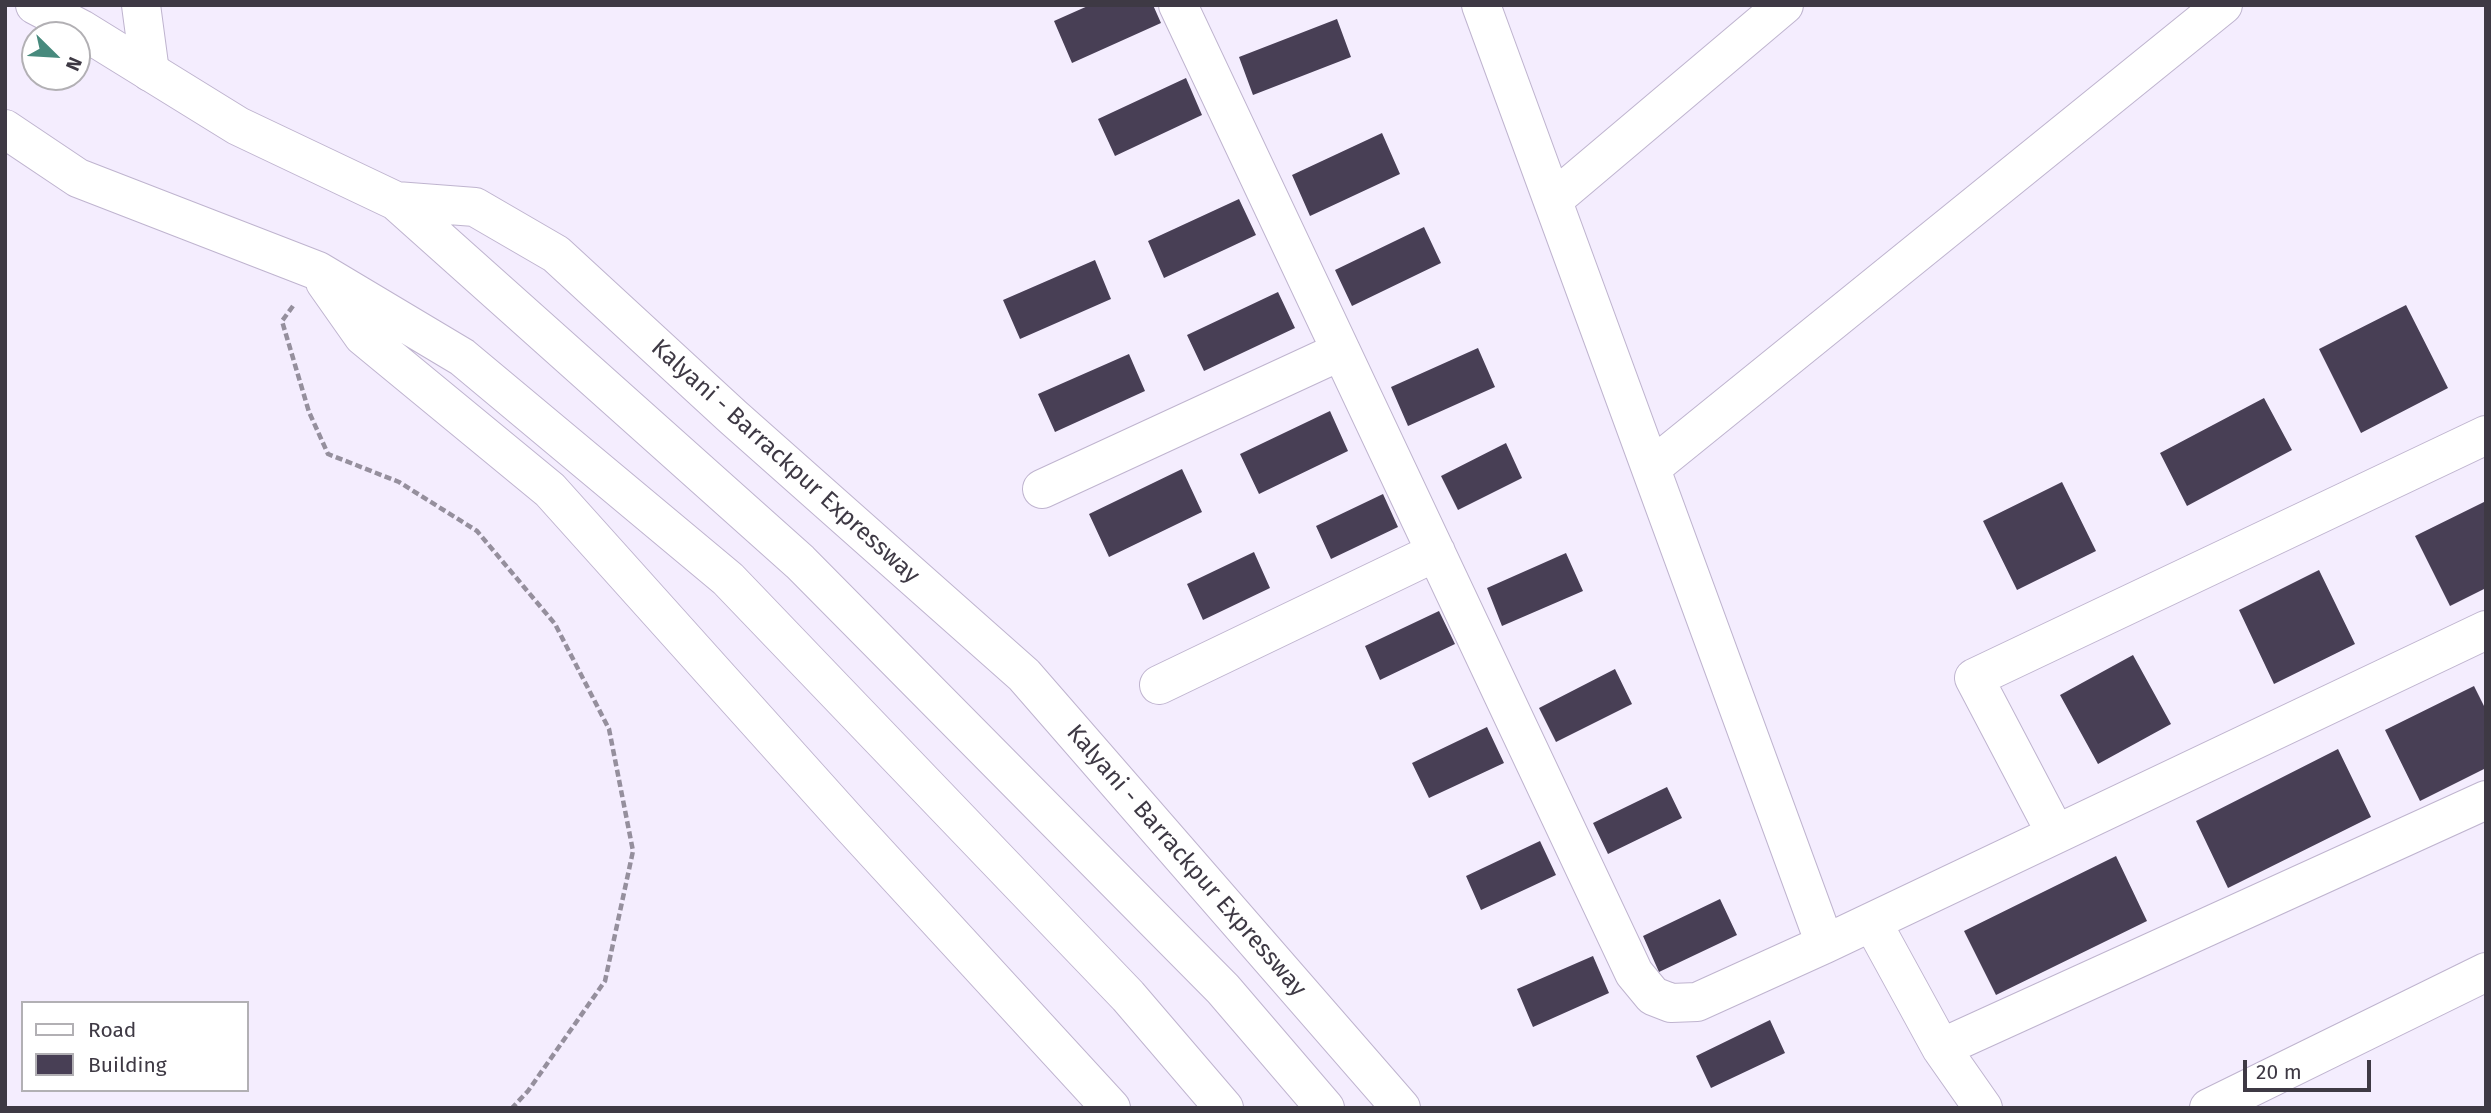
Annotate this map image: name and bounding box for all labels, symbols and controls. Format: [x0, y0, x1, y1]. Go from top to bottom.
north arrow [21, 21, 91, 91]
text: N [61, 53, 87, 74]
street label: Kalyani - Barrackpur Expressway [645, 334, 925, 590]
street label: Kalyani - Barrackpur Expressway [1060, 719, 1312, 1003]
legend [21, 1001, 248, 1092]
text: Road [88, 1017, 136, 1043]
scale bar [2246, 1046, 2374, 1090]
text: Building [88, 1052, 167, 1078]
text: 20 m [2256, 1059, 2302, 1085]

